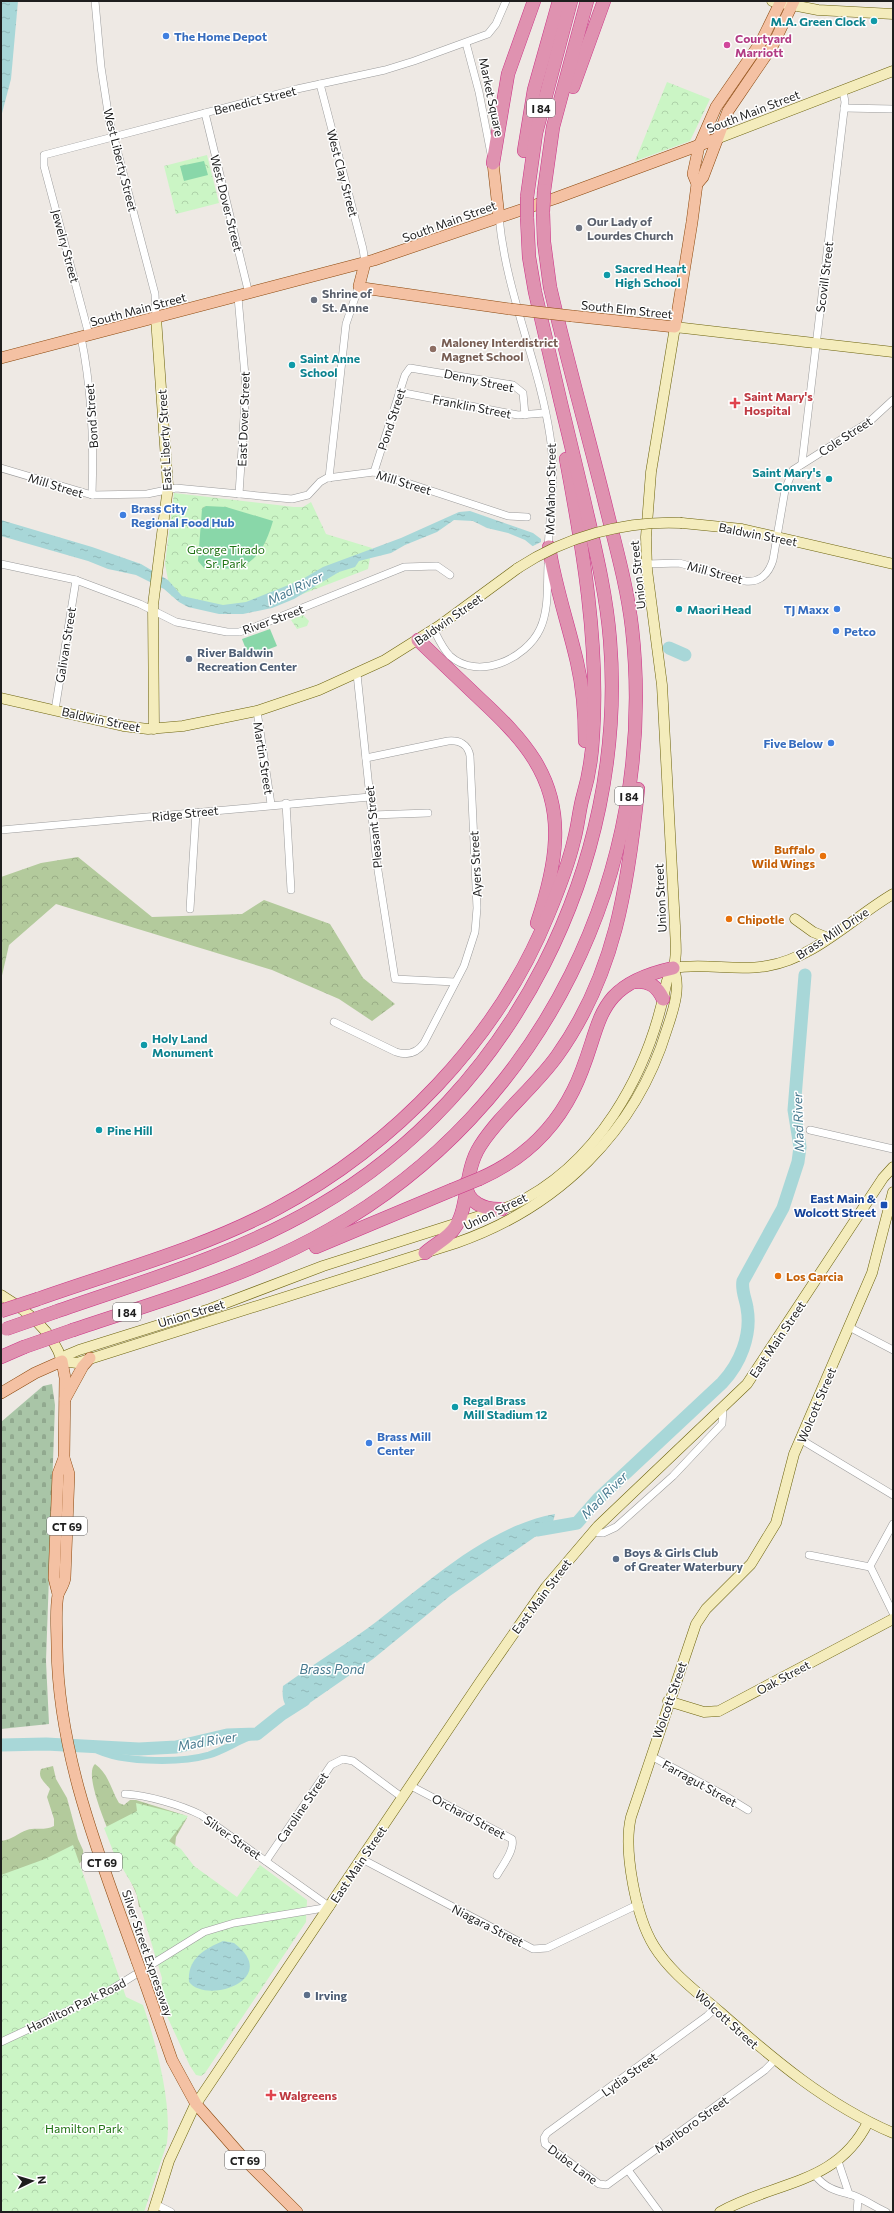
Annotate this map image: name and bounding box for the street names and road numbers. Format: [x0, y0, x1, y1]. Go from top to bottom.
street label: Market Square [477, 56, 507, 138]
street label: Benedict Street [212, 83, 298, 117]
street label: South Main Street [704, 87, 802, 135]
road number: I 84 [527, 99, 555, 117]
street label: West Liberty Street [101, 107, 141, 213]
street label: West Clay Street [325, 128, 361, 218]
street label: West Dover Street [208, 153, 246, 253]
street label: South Main Street [400, 197, 498, 244]
street label: Jewelry Street [48, 208, 83, 285]
street label: Scovill Street [813, 241, 835, 313]
street label: South Main Street [88, 289, 188, 329]
street label: South Elm Street [581, 297, 673, 321]
street label: Denny Street [443, 366, 515, 394]
street label: East Dover Street [234, 371, 252, 467]
street label: Bond Street [82, 383, 100, 449]
street label: Pond Street [374, 386, 408, 452]
street label: East Liberty Street [154, 389, 174, 491]
street label: Franklin Street [431, 391, 513, 421]
street label: Cole Street [816, 413, 874, 458]
street label: McMahon Street [542, 443, 558, 535]
street label: Mill Street [375, 467, 433, 497]
street label: Mill Street [27, 470, 85, 500]
street label: Baldwin Street [717, 520, 799, 548]
street label: Union Street [626, 540, 648, 610]
street label: Mill Street [686, 558, 744, 586]
street label: Baldwin Street [411, 590, 485, 648]
street label: River Street [240, 601, 306, 637]
street label: Galivan Street [52, 606, 78, 684]
street label: Baldwin Street [61, 704, 142, 734]
street label: Martin Street [251, 721, 277, 795]
street label: Pleasant Street [362, 785, 384, 869]
road number: I 84 [615, 787, 643, 805]
street label: Ridge Street [151, 803, 219, 823]
street label: Ayers Street [466, 830, 484, 898]
street label: Union Street [651, 863, 669, 933]
street label: Brass Mill Drive [793, 904, 871, 962]
street label: Union Street [461, 1190, 529, 1232]
street label: Union Street [156, 1296, 226, 1330]
street label: East Main Street [746, 1298, 808, 1380]
road number: I 84 [113, 1303, 141, 1321]
street label: Wolcott Street [794, 1365, 838, 1445]
road number: CT 69 [47, 1517, 87, 1535]
street label: East Main Street [508, 1556, 574, 1636]
street label: Oak Street [754, 1657, 812, 1697]
street label: Wolcott Street [649, 1660, 689, 1740]
street label: Farragut Street [660, 1757, 740, 1809]
street label: Caroline Street [273, 1769, 331, 1845]
street label: Orchard Street [430, 1791, 508, 1841]
street label: Silver Street [202, 1812, 264, 1862]
street label: East Main Street [327, 1823, 389, 1905]
road number: CT 69 [82, 1853, 122, 1871]
street label: Silver Street Expressway [120, 1888, 176, 2018]
street label: Niagara Street [450, 1901, 526, 1949]
street label: Hamilton Park Road [24, 1975, 128, 2035]
street label: Wolcott Street [692, 1987, 762, 2051]
street label: Lydia Street [599, 2049, 660, 2099]
street label: Marlboro Street [651, 2093, 731, 2155]
street label: Dube Lane [546, 2141, 600, 2187]
road number: CT 69 [225, 2151, 265, 2169]

